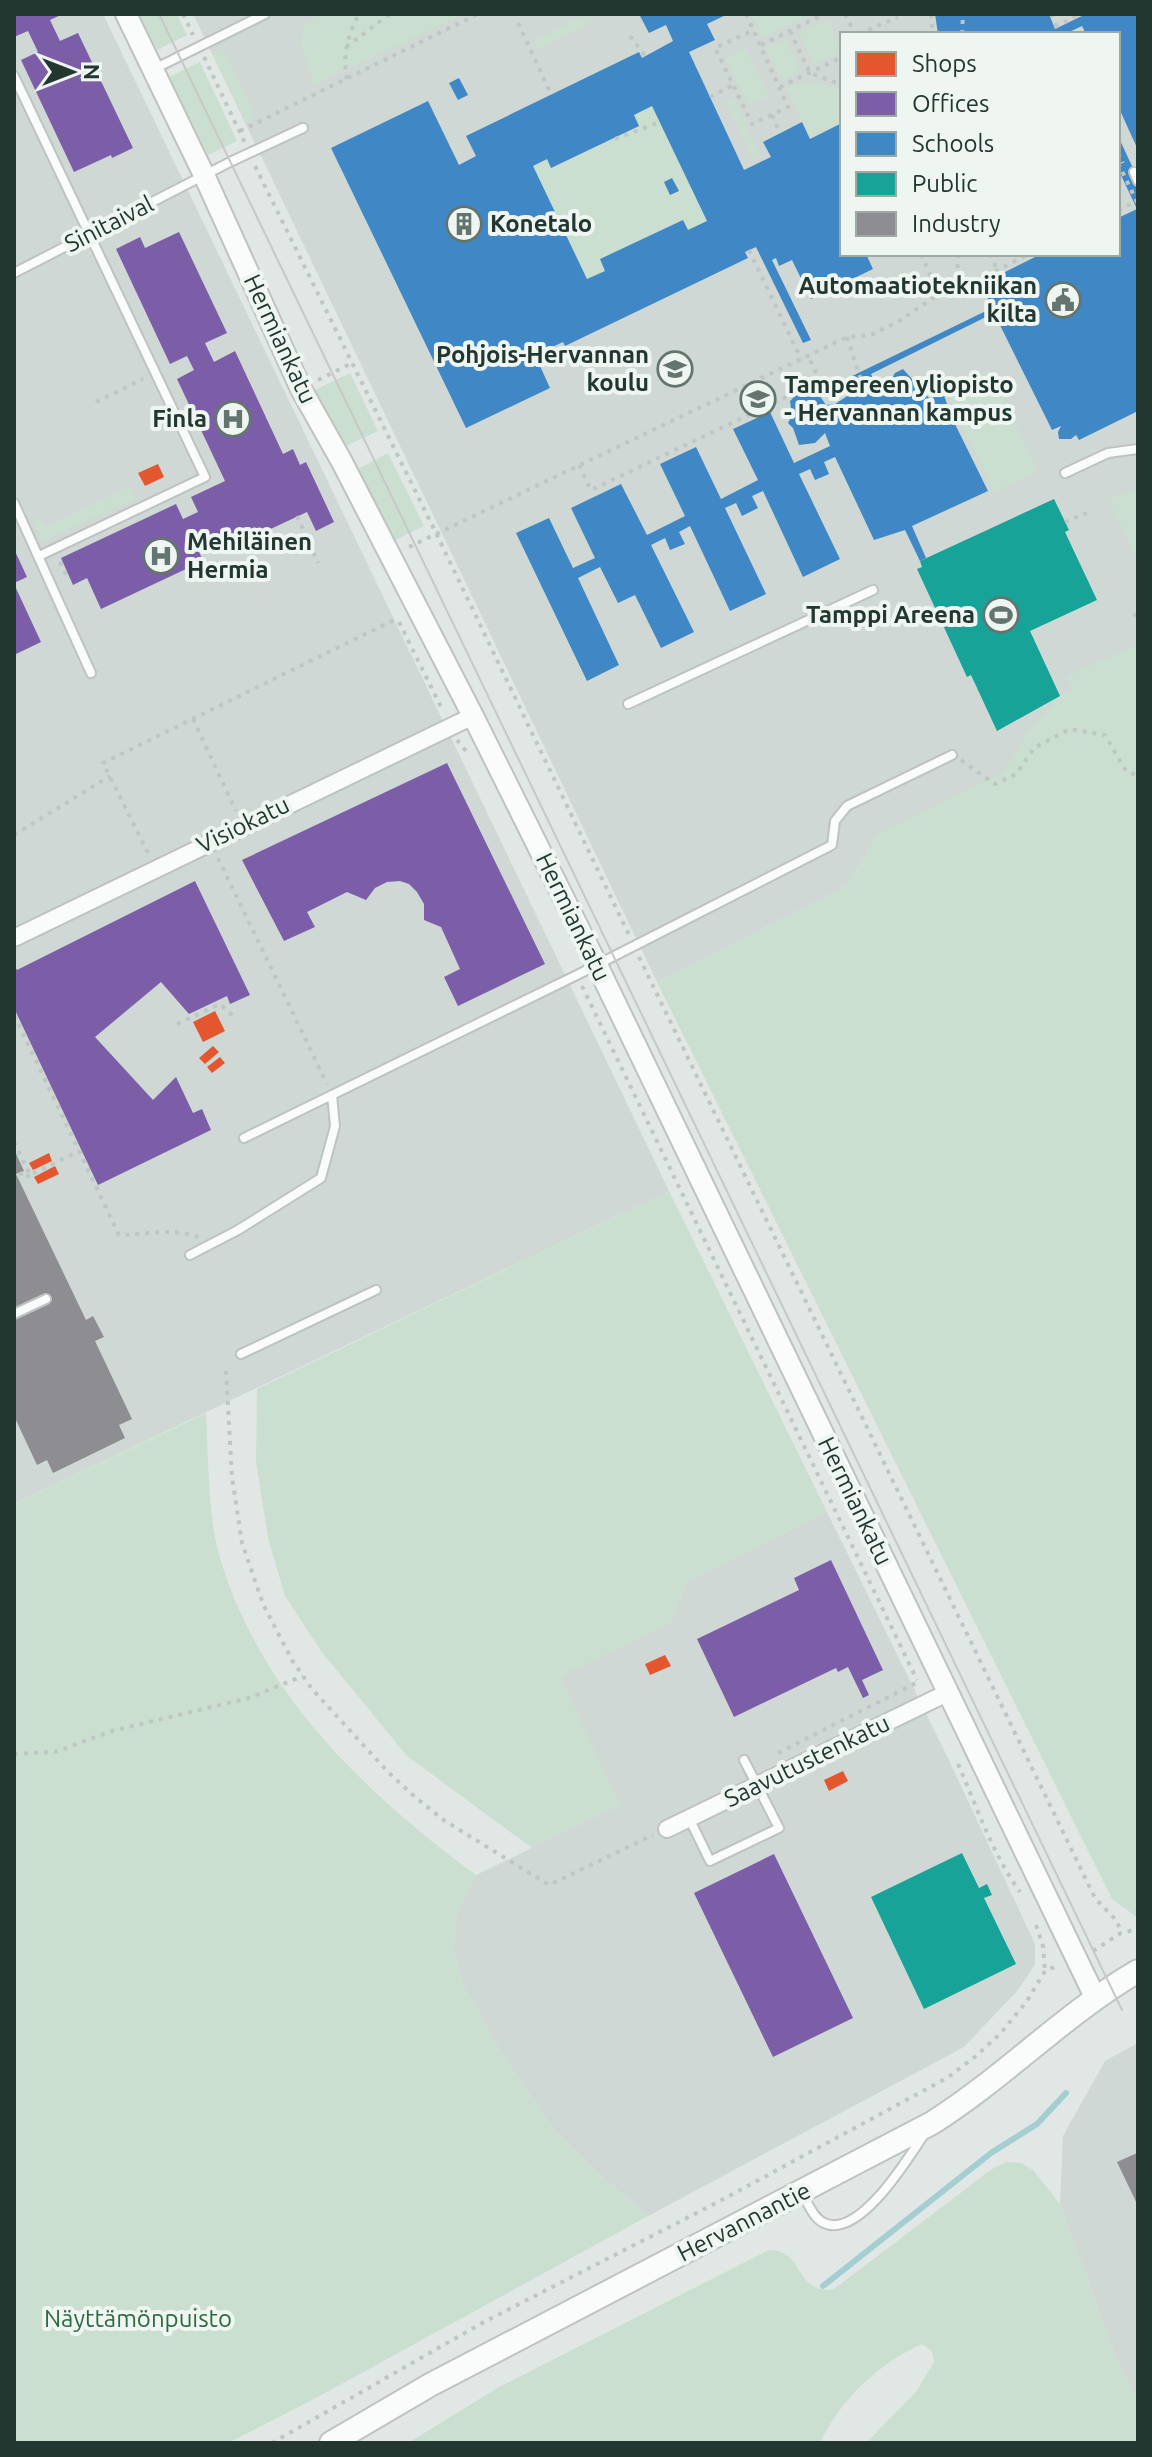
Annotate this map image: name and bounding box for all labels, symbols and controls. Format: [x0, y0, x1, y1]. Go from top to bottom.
north arrow [32, 32, 112, 112]
legend [840, 32, 1120, 256]
text: Shops [912, 50, 977, 77]
text: N [80, 64, 105, 80]
text: Offices [912, 90, 990, 117]
text: Schools [912, 130, 994, 157]
text: Public [912, 170, 977, 197]
street label: Sinitaival [60, 190, 158, 257]
building icon: Konetalo [445, 205, 483, 243]
place label: Konetalo [490, 210, 592, 237]
text: Industry [912, 210, 1001, 237]
street label: Hermiankatu [239, 270, 322, 408]
place label: Automaatiotekniikan kilta [798, 272, 1037, 327]
public building icon: Automaatiotekniikan kilta [1044, 281, 1082, 319]
place label: Pohjois-Hervannan koulu [436, 341, 649, 396]
school or university icon: Pohjois-Hervannan koulu [656, 350, 694, 388]
place label: Tampereen yliopisto - Hervannan kampus [784, 371, 1014, 426]
school or university icon: Tampereen yliopisto - Hervannan kampus [739, 380, 777, 418]
hospital icon: Finla [214, 400, 252, 438]
place label: Finla [152, 405, 207, 432]
place label: Mehiläinen Hermia [187, 528, 312, 583]
hospital icon: Mehiläinen Hermia [142, 537, 180, 575]
sports icon: Tamppi Areena [982, 596, 1020, 634]
place label: Tamppi Areena [806, 601, 975, 628]
street label: Visiokatu [192, 791, 294, 859]
street label: Hermiankatu [531, 848, 616, 985]
street label: Hermiankatu [813, 1432, 898, 1569]
street label: Saavutustenkatu [720, 1709, 894, 1812]
street label: Hervannantie [673, 2176, 815, 2267]
park label: Näyttämönpuisto [44, 2305, 232, 2332]

